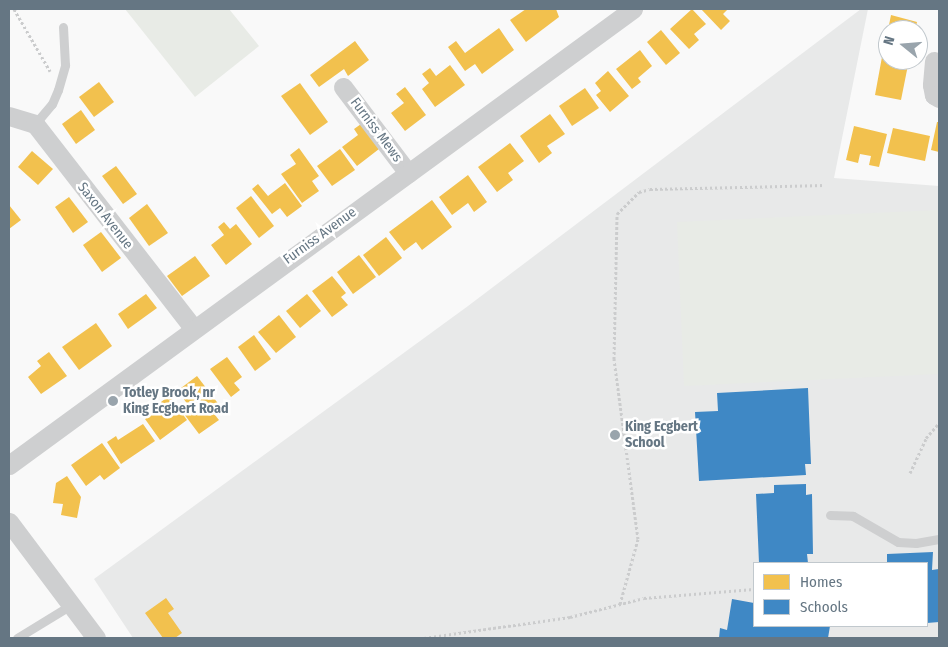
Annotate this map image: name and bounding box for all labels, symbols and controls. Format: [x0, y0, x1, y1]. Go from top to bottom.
north arrow [878, 20, 928, 70]
text: N [880, 34, 898, 47]
street label: Furniss Mews [346, 95, 406, 165]
street label: Saxon Avenue [74, 179, 136, 253]
street label: Furniss Avenue [280, 204, 360, 268]
place label: Totley Brook, nr King Ecgbert Road [123, 385, 229, 418]
marker: Totley Brook, nr King Ecgbert Road [107, 395, 119, 407]
place label: King Ecgbert School [625, 419, 698, 452]
marker: King Ecgbert School [609, 429, 621, 441]
legend [753, 562, 928, 627]
text: Homes [800, 573, 842, 591]
text: Schools [800, 598, 848, 616]

